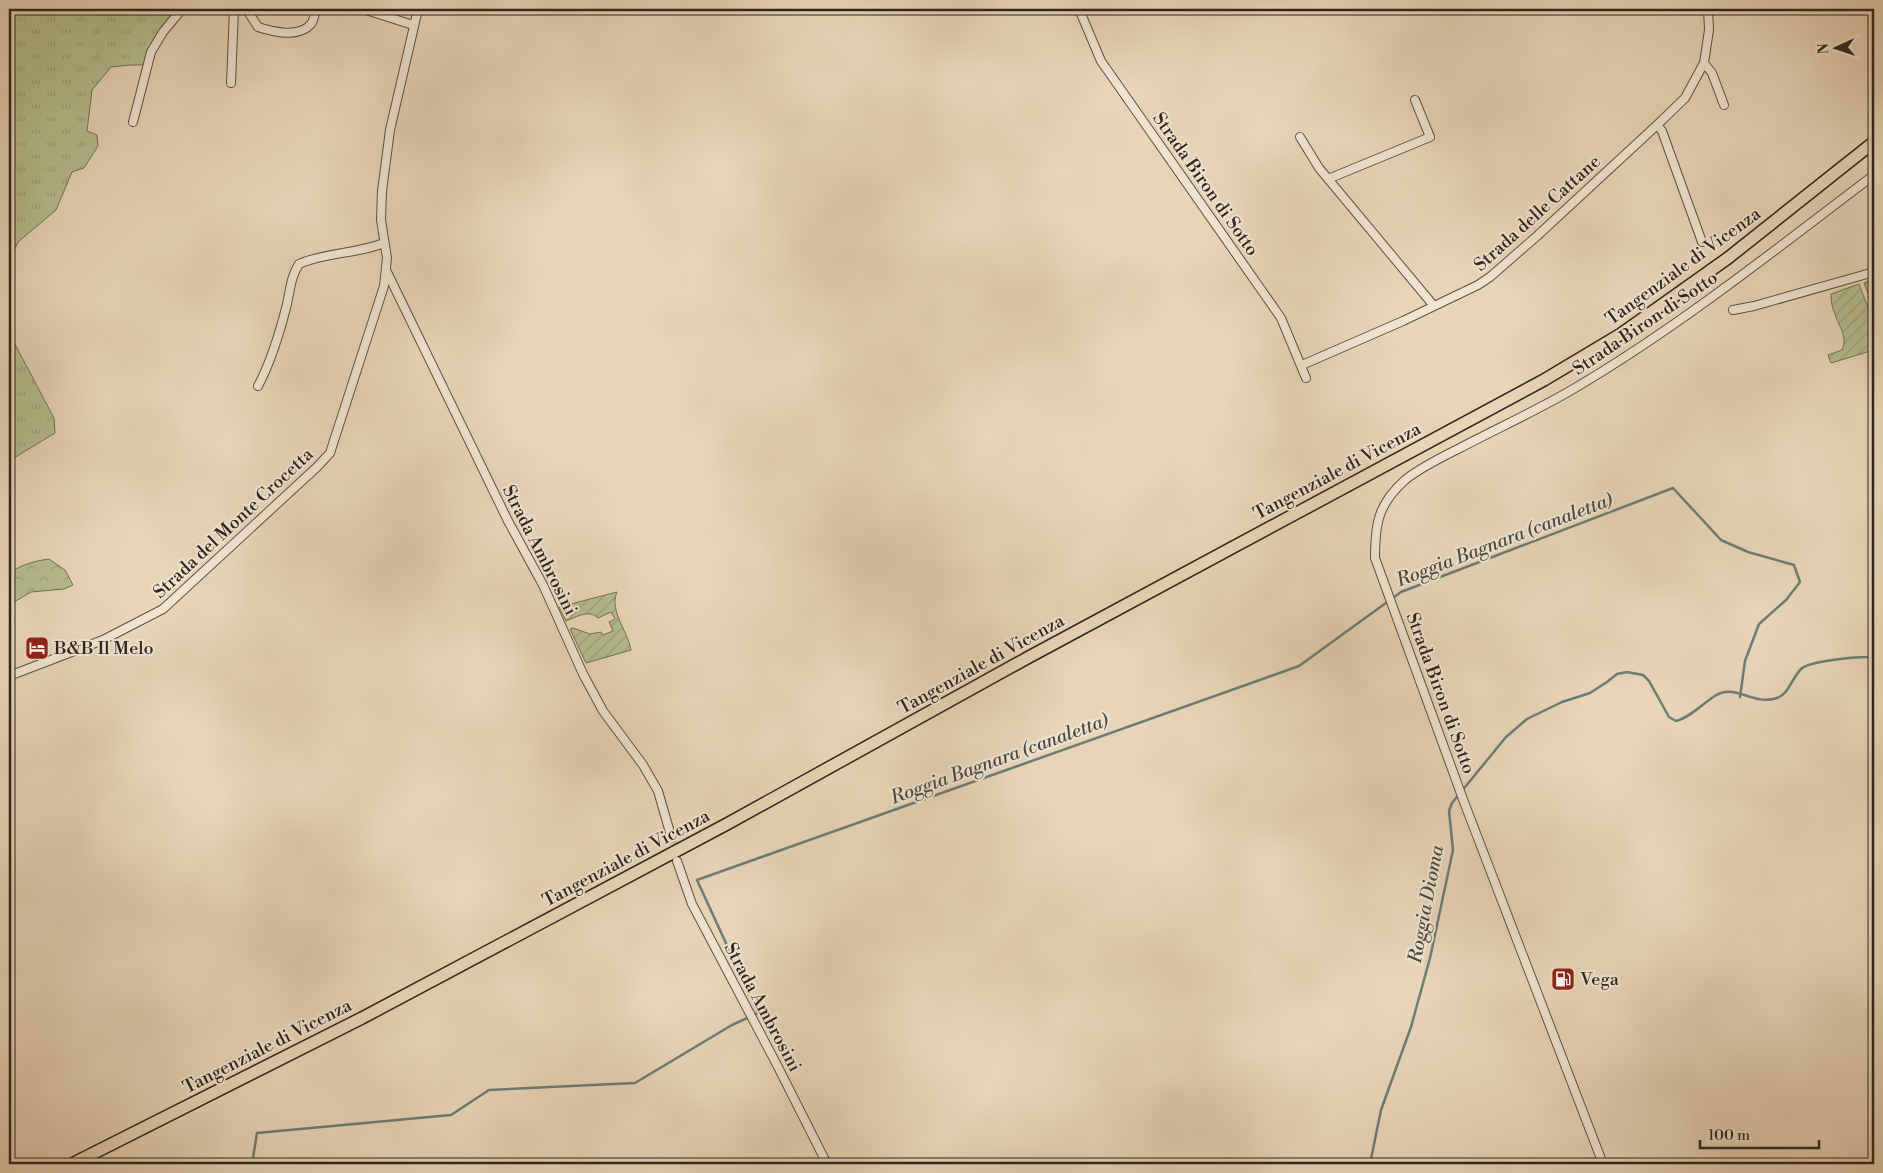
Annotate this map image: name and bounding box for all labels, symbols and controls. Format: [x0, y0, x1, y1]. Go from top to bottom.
north arrow [1810, 22, 1860, 72]
text: N [1815, 43, 1833, 55]
street label: Strada Biron di Sotto [1147, 108, 1264, 261]
street label: Strada delle Cattane [1469, 150, 1606, 276]
street label: Tangenziale di Vicenza [1601, 202, 1766, 331]
street label: Strada Biron di Sotto [1568, 266, 1722, 381]
street label: Tangenziale di Vicenza [1250, 417, 1426, 525]
street label: Strada del Monte Crocetta [148, 442, 319, 604]
street label: Strada Ambrosini [497, 481, 582, 619]
water label: Roggia Bagnara (canaletta) [1392, 487, 1617, 593]
street label: Tangenziale di Vicenza [894, 609, 1069, 720]
street label: Strada Biron di Sotto [1401, 609, 1480, 777]
hotel icon: B&B Il Melo [24, 635, 50, 661]
place label: B&B Il Melo [53, 637, 154, 660]
water label: Roggia Bagnara (canaletta) [886, 708, 1113, 810]
street label: Tangenziale di Vicenza [539, 804, 715, 912]
water label: Roggia Dioma [1403, 843, 1449, 966]
street label: Strada Ambrosini [719, 939, 806, 1076]
fuel station icon: Vega [1550, 966, 1576, 992]
place label: Vega [1579, 968, 1620, 991]
street label: Tangenziale di Vicenza [179, 993, 356, 1099]
scale bar [1700, 1118, 1819, 1150]
text: 100 m [1708, 1126, 1750, 1145]

